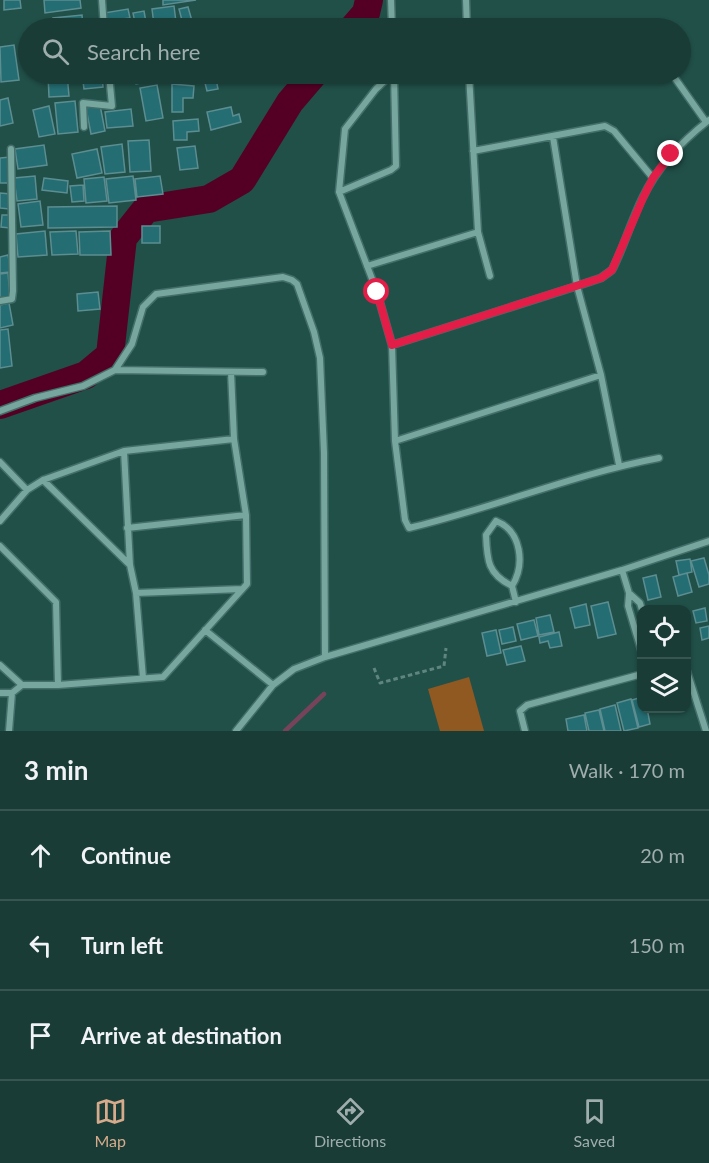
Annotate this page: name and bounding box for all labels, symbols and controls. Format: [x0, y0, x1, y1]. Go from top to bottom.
search box [18, 18, 691, 84]
icon: search [39, 35, 72, 68]
text: Search here [87, 38, 200, 65]
route end [657, 140, 683, 166]
route start [363, 278, 389, 304]
map controls [637, 605, 691, 713]
button: locate [637, 605, 691, 659]
button: layers [637, 659, 691, 713]
text: 3 min [24, 754, 88, 786]
text: Walk · 170 m [569, 758, 685, 782]
icon: ahead [24, 839, 57, 872]
text: Continue [81, 842, 171, 869]
text: 20 m [640, 843, 685, 867]
icon: left [24, 929, 57, 962]
text: Turn left [81, 932, 163, 959]
text: 150 m [629, 933, 685, 957]
icon: arrive [24, 1019, 57, 1052]
text: Arrive at destination [81, 1022, 282, 1049]
tab: Map [94, 1095, 127, 1150]
tab: Directions [314, 1095, 386, 1150]
tab: Saved [574, 1095, 615, 1150]

